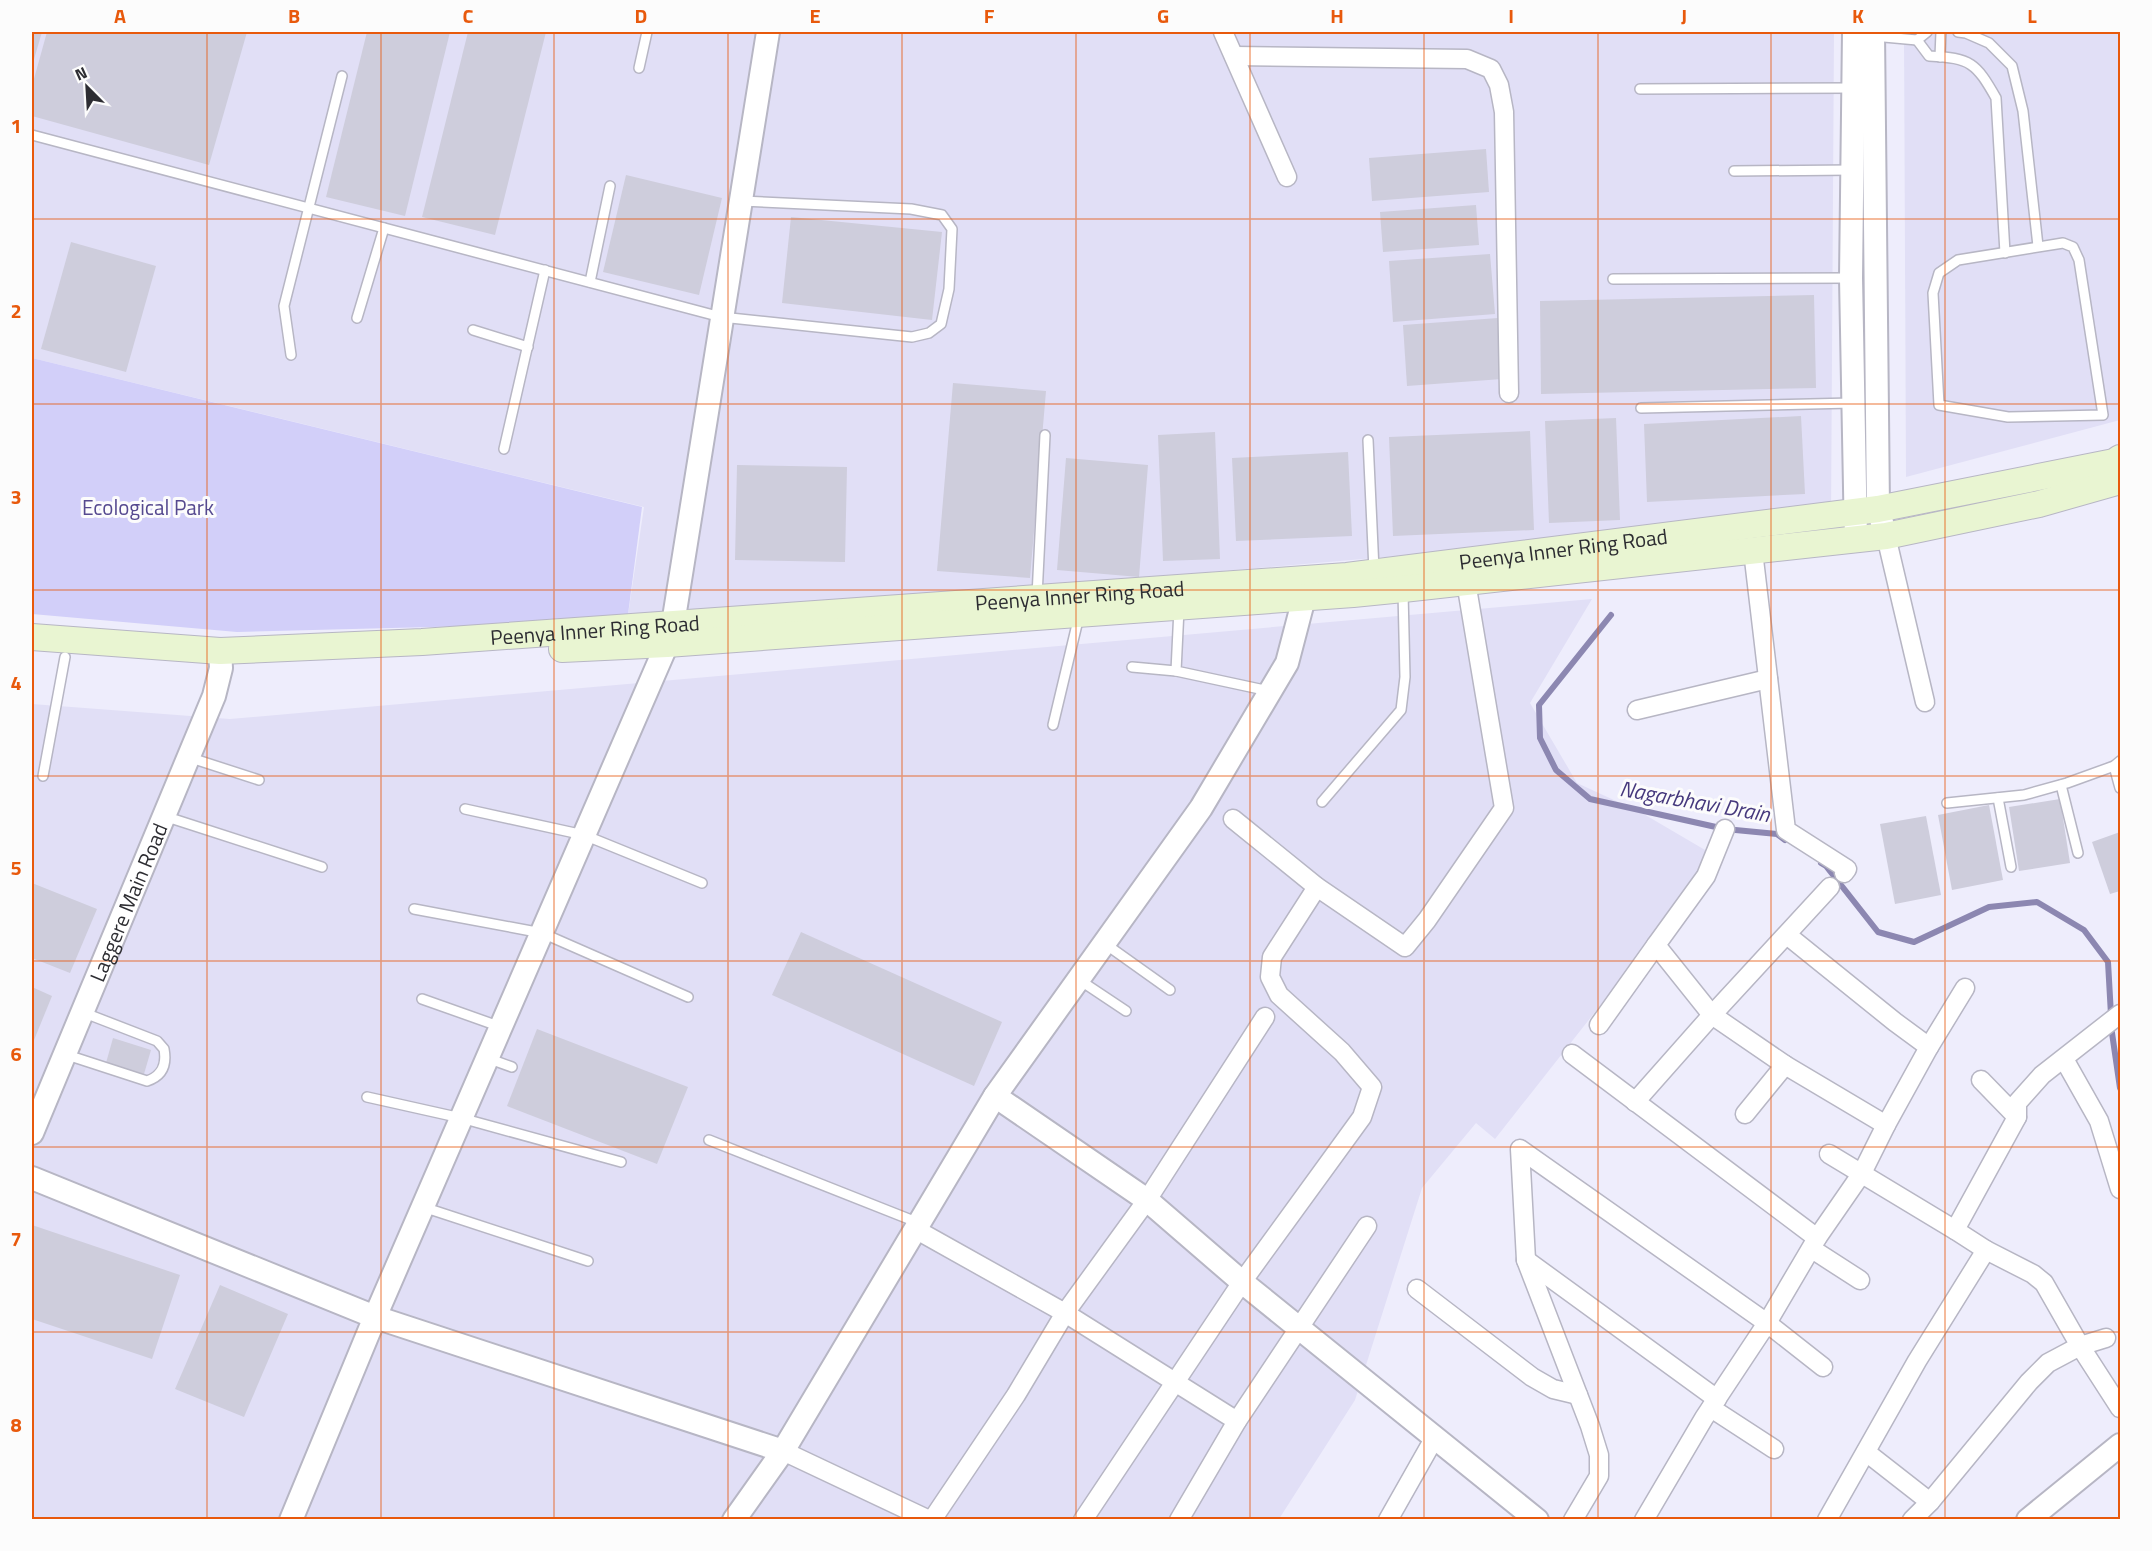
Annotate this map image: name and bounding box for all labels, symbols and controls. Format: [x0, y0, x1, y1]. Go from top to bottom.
text: A [114, 0, 126, 31]
text: B [288, 0, 300, 31]
text: C [463, 0, 474, 31]
text: D [635, 0, 647, 31]
text: E [809, 0, 821, 31]
text: F [984, 0, 995, 31]
text: G [1157, 0, 1169, 31]
text: H [1330, 0, 1344, 31]
text: I [1508, 0, 1514, 31]
text: J [1681, 0, 1687, 31]
text: K [1852, 0, 1864, 31]
text: L [2027, 0, 2037, 31]
north arrow [57, 57, 117, 117]
text: N [71, 60, 91, 87]
text: 1 [10, 110, 22, 141]
text: 2 [10, 295, 22, 326]
text: 3 [10, 481, 22, 512]
park label: Ecological Park [82, 491, 214, 523]
street label: Peenya Inner Ring Road [1457, 520, 1669, 578]
street label: Peenya Inner Ring Road [974, 572, 1185, 619]
street label: Peenya Inner Ring Road [489, 606, 701, 653]
text: 4 [10, 667, 22, 698]
water label: Nagarbhavi Drain [1617, 771, 1774, 831]
street label: Laggere Main Road [81, 818, 175, 986]
text: 5 [10, 852, 22, 883]
text: 6 [10, 1038, 22, 1069]
text: 7 [10, 1223, 22, 1254]
text: 8 [10, 1409, 22, 1440]

